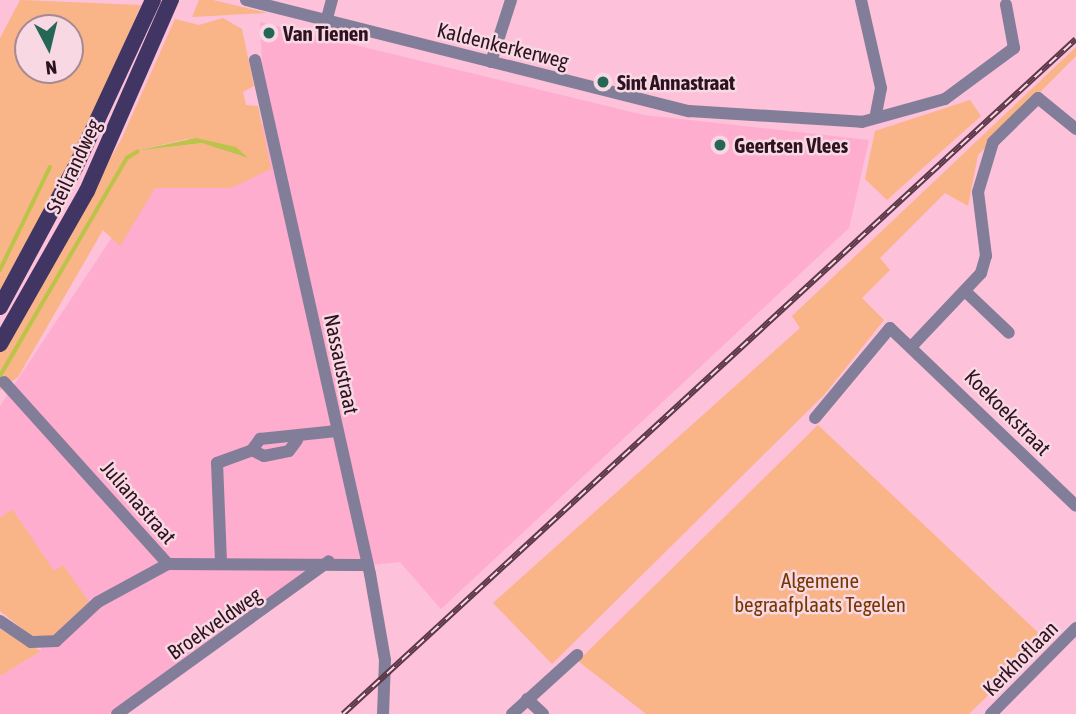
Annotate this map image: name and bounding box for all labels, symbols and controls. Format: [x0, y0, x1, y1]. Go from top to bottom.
north arrow [14, 14, 84, 84]
street label: Kaldenkerkerweg [435, 16, 571, 74]
place label: Van Tienen [283, 20, 369, 46]
marker: Van Tienen [261, 25, 277, 41]
text: N [44, 56, 58, 79]
place label: Sint Annastraat [617, 69, 735, 95]
marker: Sint Annastraat [595, 74, 611, 90]
street label: Steilrandweg [40, 115, 106, 217]
place label: Geertsen Vlees [734, 132, 848, 158]
marker: Geertsen Vlees [712, 137, 728, 153]
street label: Nassaustraat [319, 312, 365, 416]
street label: Koekoekstraat [960, 364, 1056, 460]
street label: Julianastraat [96, 455, 182, 549]
park label: Algemene begraafplaats Tegelen [734, 567, 906, 617]
street label: Broekveldweg [162, 581, 266, 665]
street label: Kerkhoflaan [977, 615, 1063, 701]

